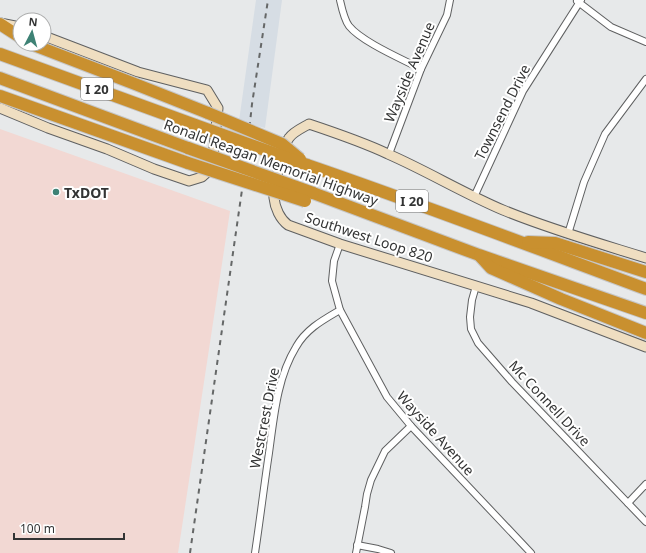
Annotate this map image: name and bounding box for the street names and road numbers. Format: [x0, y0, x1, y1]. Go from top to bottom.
street label: Wayside Avenue [379, 19, 439, 125]
street label: Townsend Drive [470, 61, 534, 163]
road number: I 20 [81, 78, 113, 100]
street label: Ronald Reagan Memorial Highway [161, 114, 382, 210]
road number: I 20 [396, 190, 428, 212]
street label: Southwest Loop 820 [303, 207, 435, 267]
street label: Mc Connell Drive [505, 356, 595, 450]
street label: Westcrest Drive [245, 366, 283, 470]
street label: Wayside Avenue [393, 387, 479, 479]

